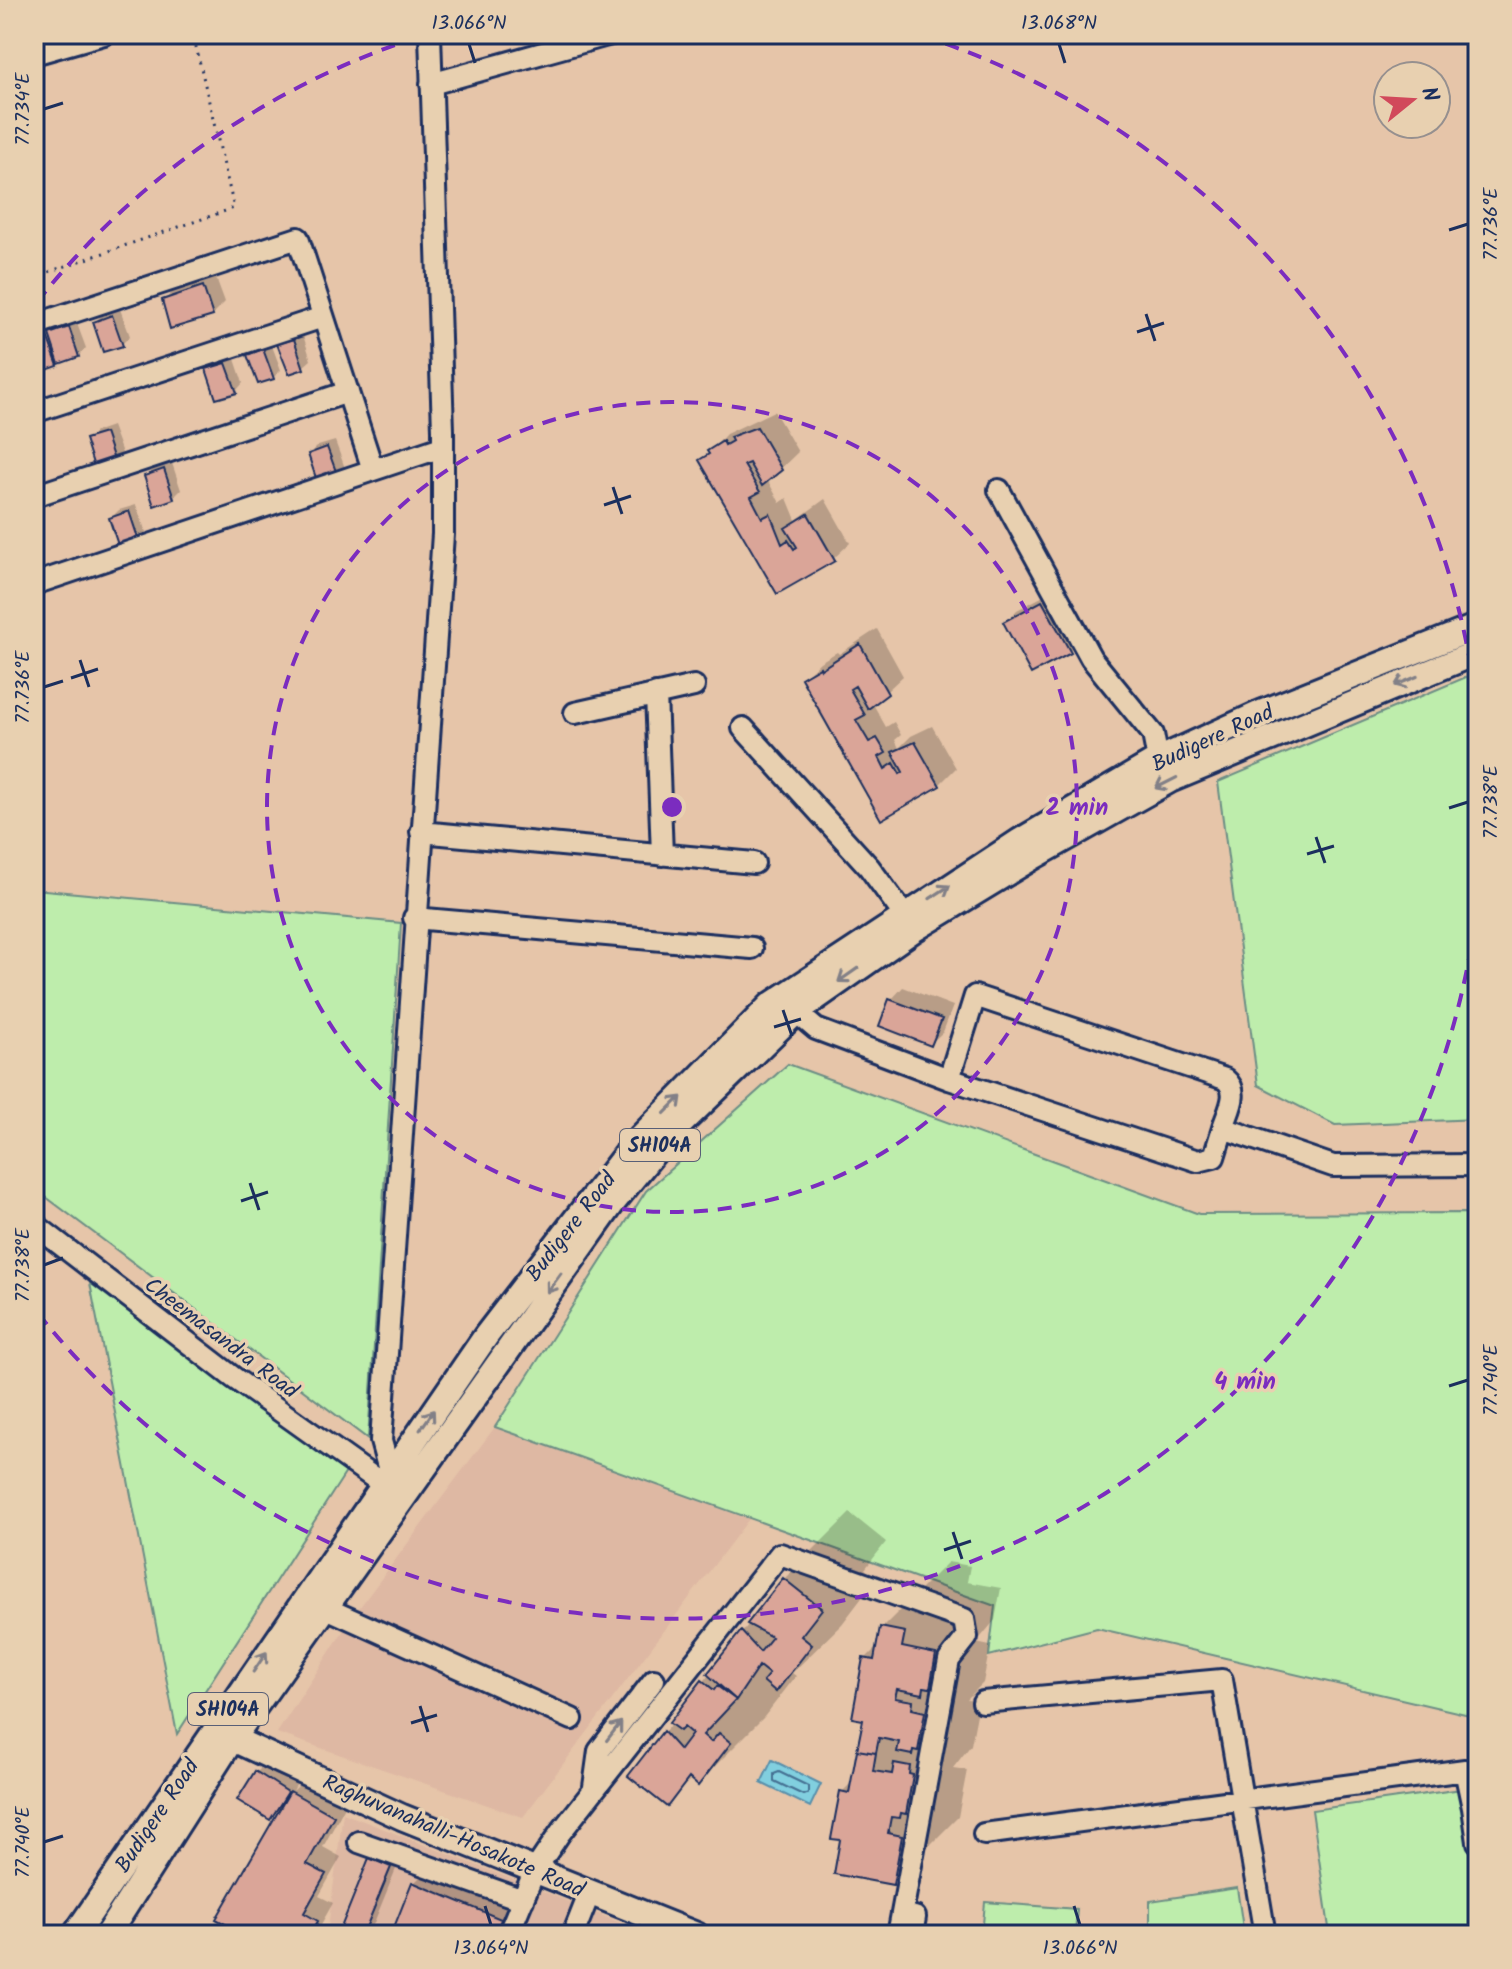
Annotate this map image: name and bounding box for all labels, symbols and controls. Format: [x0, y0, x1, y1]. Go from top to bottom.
text: 13.066°N [432, 8, 507, 40]
text: 13.068°N [1021, 8, 1097, 40]
north arrow [1372, 60, 1452, 140]
text: 77.734°E [8, 71, 40, 146]
text: N [1410, 83, 1447, 107]
text: 77.736°E [1476, 186, 1508, 261]
text: 77.736°E [8, 649, 40, 724]
one-way arrow [1394, 675, 1419, 689]
street label: Budigere Road [1146, 695, 1281, 783]
text: 77.738°E [1476, 764, 1508, 839]
one-way arrow [1155, 775, 1179, 791]
text: 2 min [1046, 789, 1108, 828]
centre of rings [658, 793, 686, 821]
one-way arrow [929, 883, 951, 900]
one-way arrow [838, 967, 860, 983]
one-way arrow [663, 1096, 682, 1115]
road number: SH104A [620, 1129, 700, 1161]
street label: Budigere Road [518, 1164, 627, 1290]
text: 77.738°E [8, 1227, 40, 1302]
street label: Cheemasandra Road [136, 1269, 306, 1409]
one-way arrow [546, 1271, 562, 1293]
text: 77.740°E [1476, 1343, 1508, 1416]
text: 4 min [1214, 1363, 1276, 1402]
one-way arrow [419, 1410, 435, 1432]
one-way arrow [252, 1651, 268, 1673]
road number: SH104A [188, 1693, 268, 1725]
one-way arrow [606, 1721, 623, 1743]
street label: Budigere Road [107, 1751, 210, 1881]
street label: Raghuvanahalli-Hosakote Road [316, 1766, 591, 1909]
text: 77.740°E [8, 1805, 40, 1878]
text: 13.064°N [454, 1933, 528, 1965]
text: 13.066°N [1043, 1933, 1118, 1965]

